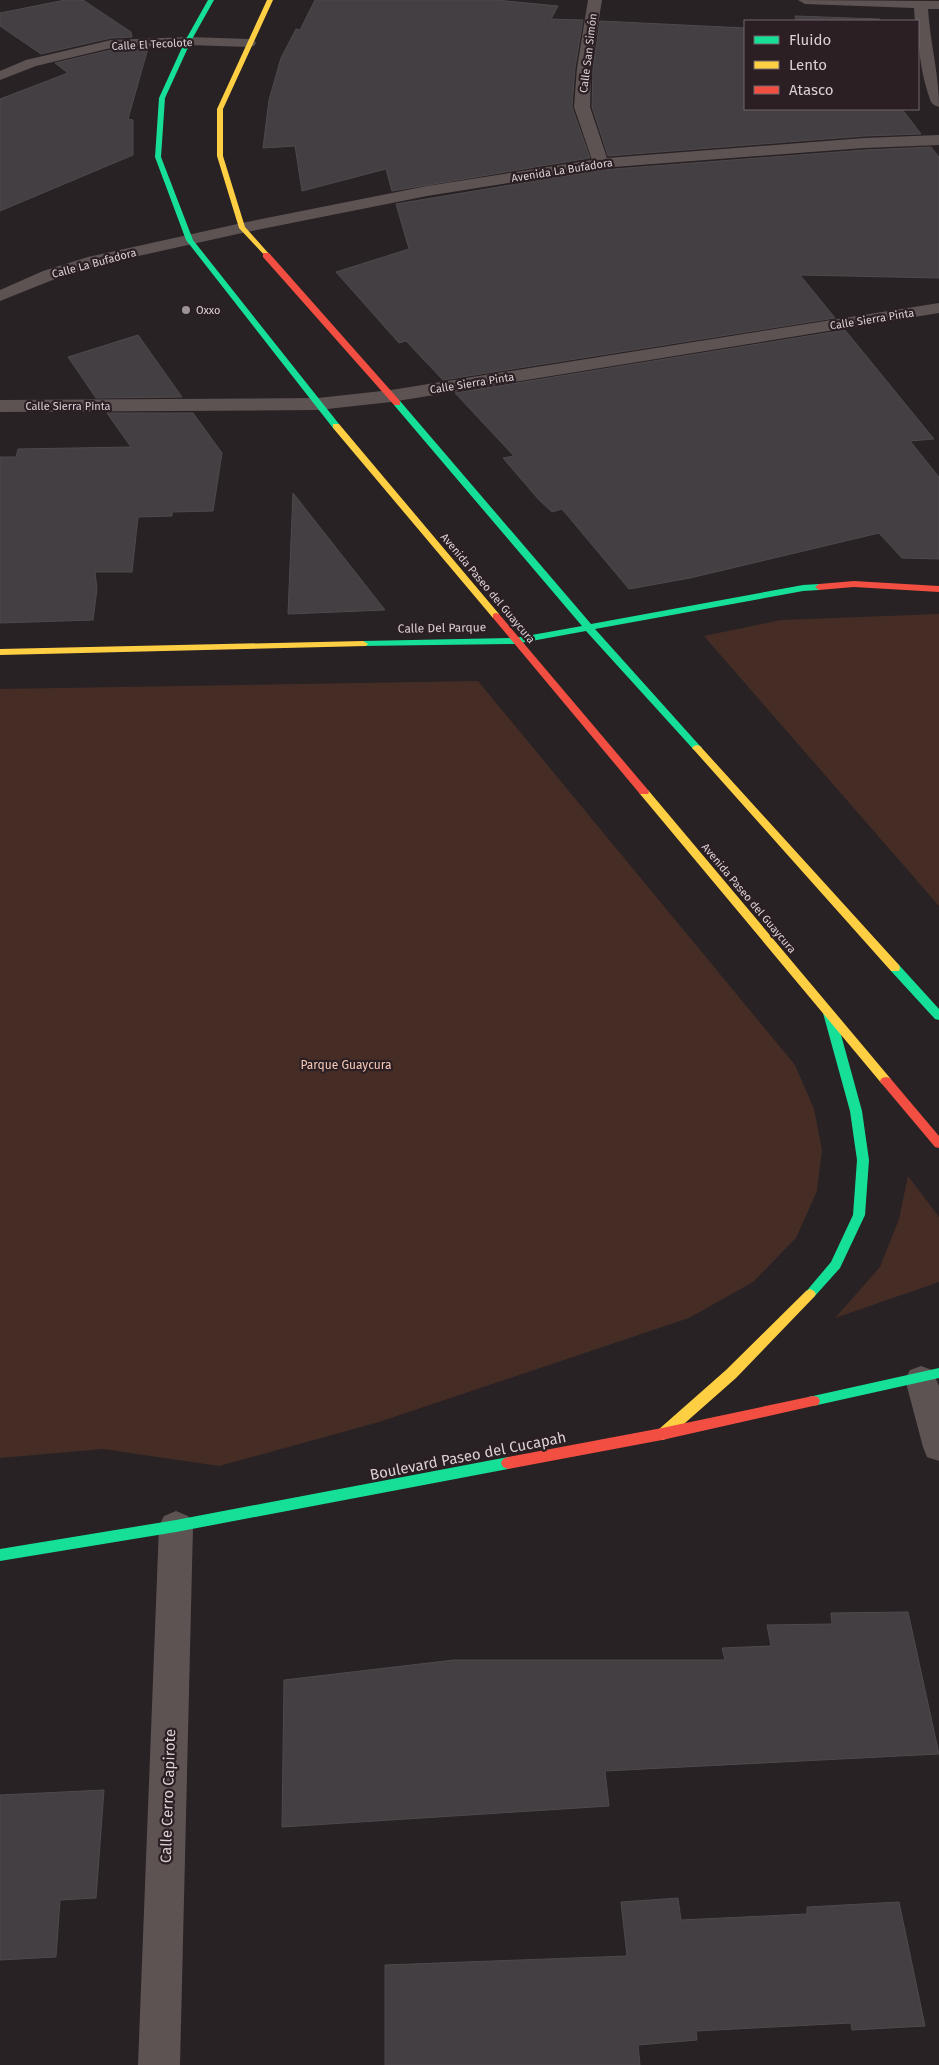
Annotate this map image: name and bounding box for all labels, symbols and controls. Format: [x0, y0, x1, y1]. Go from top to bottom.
street label: Calle San Simón [577, 13, 600, 94]
legend [744, 20, 919, 110]
text: Fluido [789, 31, 831, 49]
street label: Calle El Tecolote [111, 36, 193, 53]
text: Lento [789, 56, 827, 74]
text: Atasco [789, 81, 834, 99]
street label: Avenida La Bufadora [511, 156, 614, 185]
street label: Calle La Bufadora [50, 246, 138, 281]
marker: Oxxo [180, 304, 192, 316]
place label: Oxxo [196, 304, 221, 317]
street label: Calle Sierra Pinta [829, 306, 915, 333]
street label: Calle Sierra Pinta [429, 370, 515, 397]
street label: Calle Sierra Pinta [25, 400, 111, 413]
street label: Avenida Paseo del Guaycura [438, 531, 537, 646]
street label: Calle Del Parque [398, 620, 486, 636]
street label: Avenida Paseo del Guaycura [699, 841, 798, 956]
park label: Parque Guaycura [300, 1058, 392, 1072]
street label: Boulevard Paseo del Cucapah [368, 1428, 568, 1484]
street label: Calle Cerro Capirote [157, 1729, 179, 1863]

